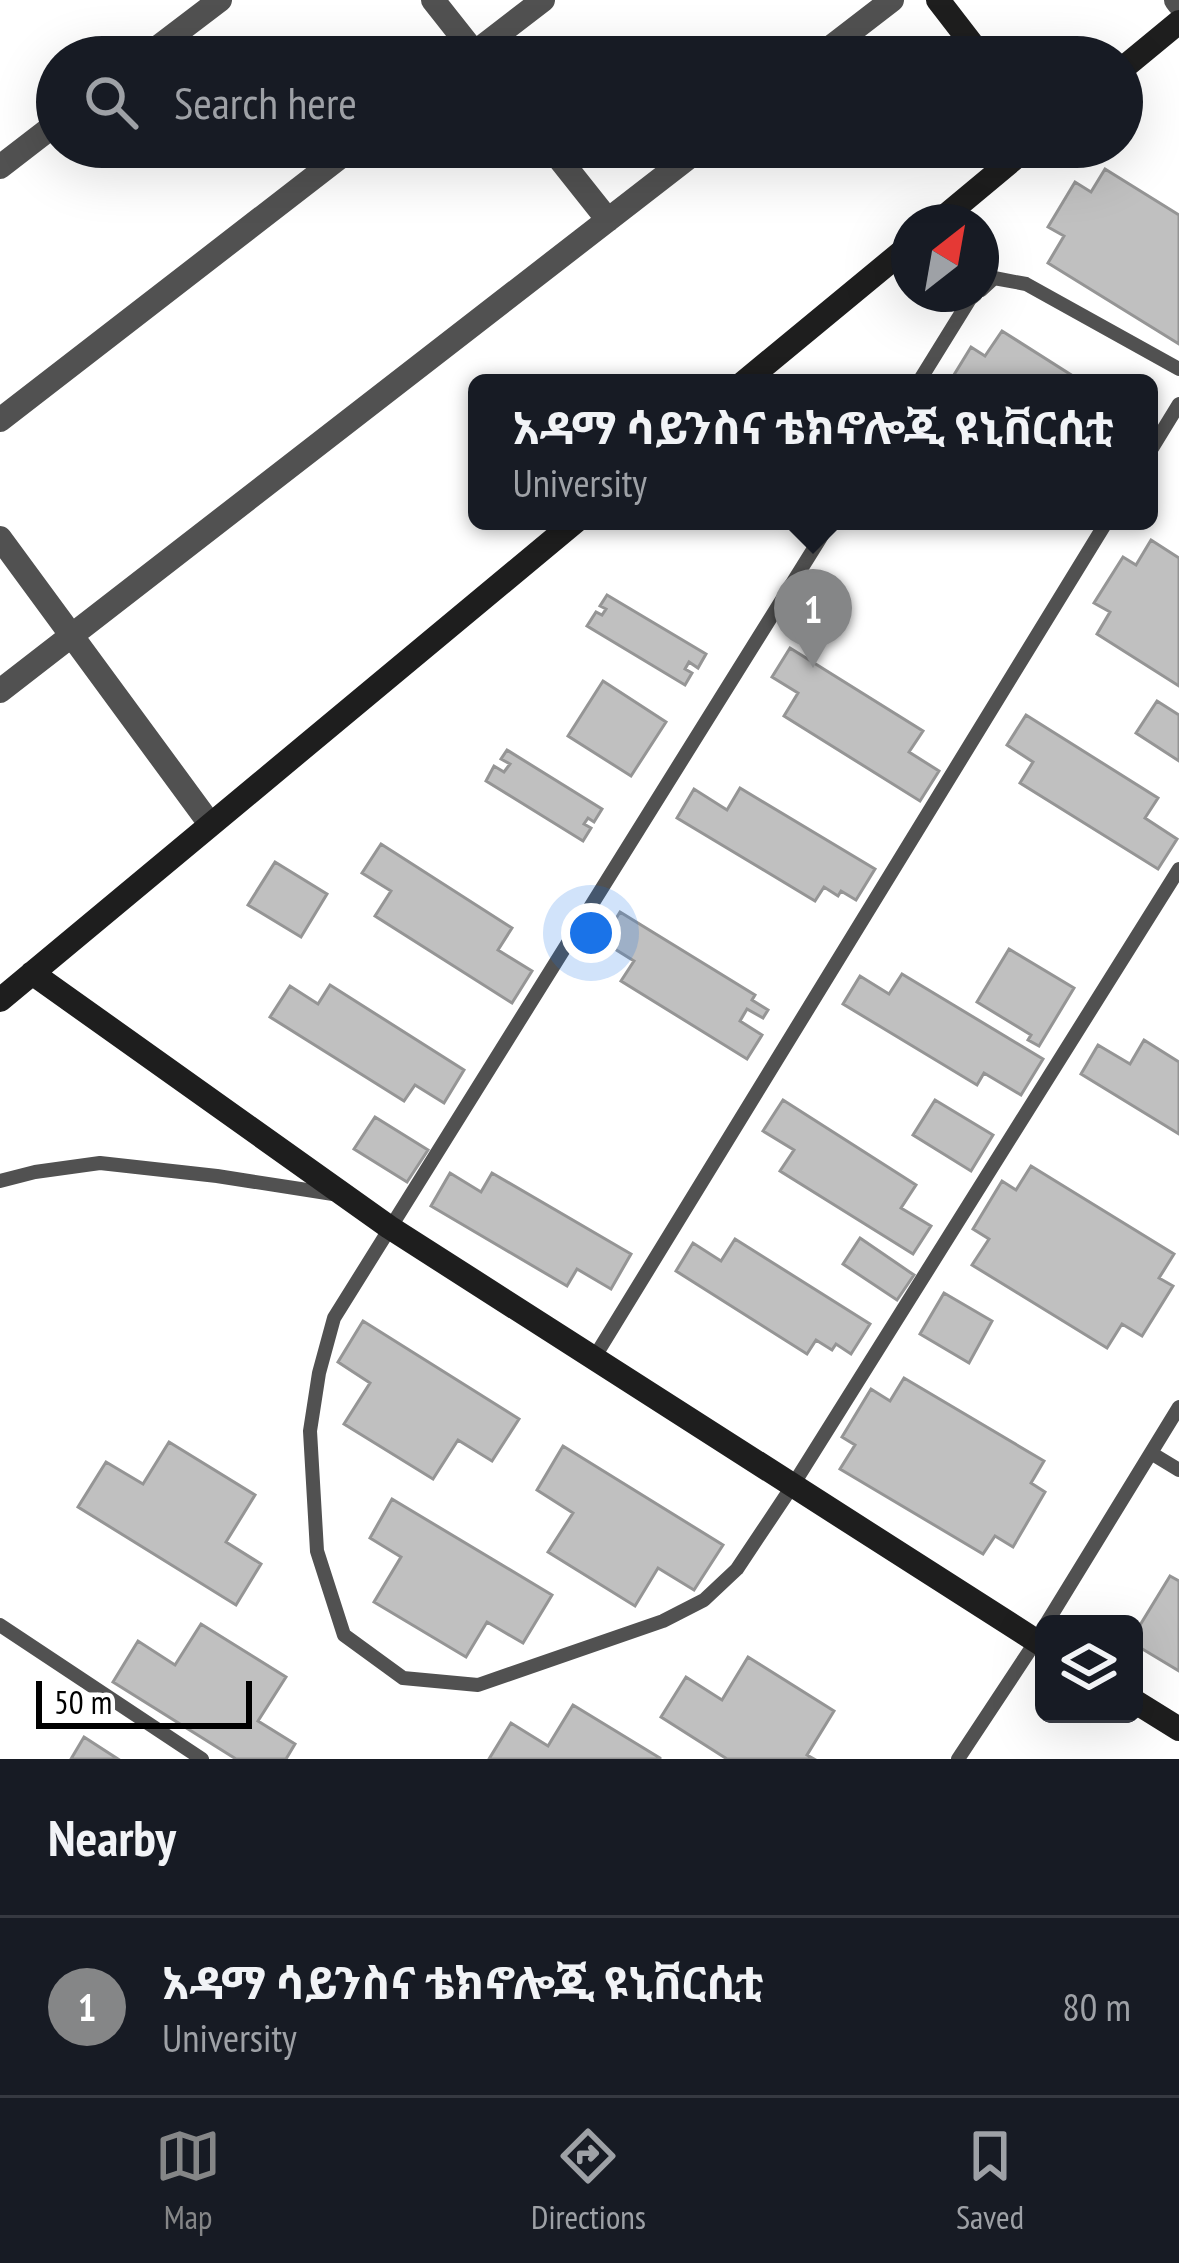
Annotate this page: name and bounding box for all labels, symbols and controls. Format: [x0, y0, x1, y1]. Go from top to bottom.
search box [36, 36, 1143, 168]
icon: search [78, 69, 144, 135]
text: Search here [174, 73, 357, 131]
north arrow [891, 204, 999, 312]
popup [468, 374, 1158, 530]
text: አዳማ ሳይንስና ቴክኖሎጂ ዩኒቨርሲቲ [512, 398, 1114, 456]
text: University [512, 457, 647, 508]
pin: 1 [774, 569, 852, 668]
your location [561, 903, 621, 963]
map controls [1035, 1615, 1143, 1723]
button: layers [1035, 1615, 1143, 1723]
scale bar [36, 1675, 252, 1728]
text: 50 m [54, 1680, 112, 1723]
text: Nearby [48, 1804, 176, 1870]
text: አዳማ ሳይንስና ቴክኖሎጂ ዩኒቨርሲቲ [162, 1953, 763, 2011]
text: 1 [78, 1981, 96, 2032]
text: 80 m [1062, 1981, 1131, 2032]
text: University [162, 2012, 297, 2063]
tab: Map [155, 2123, 221, 2238]
tab: Directions [531, 2123, 646, 2238]
tab: Saved [956, 2123, 1024, 2238]

